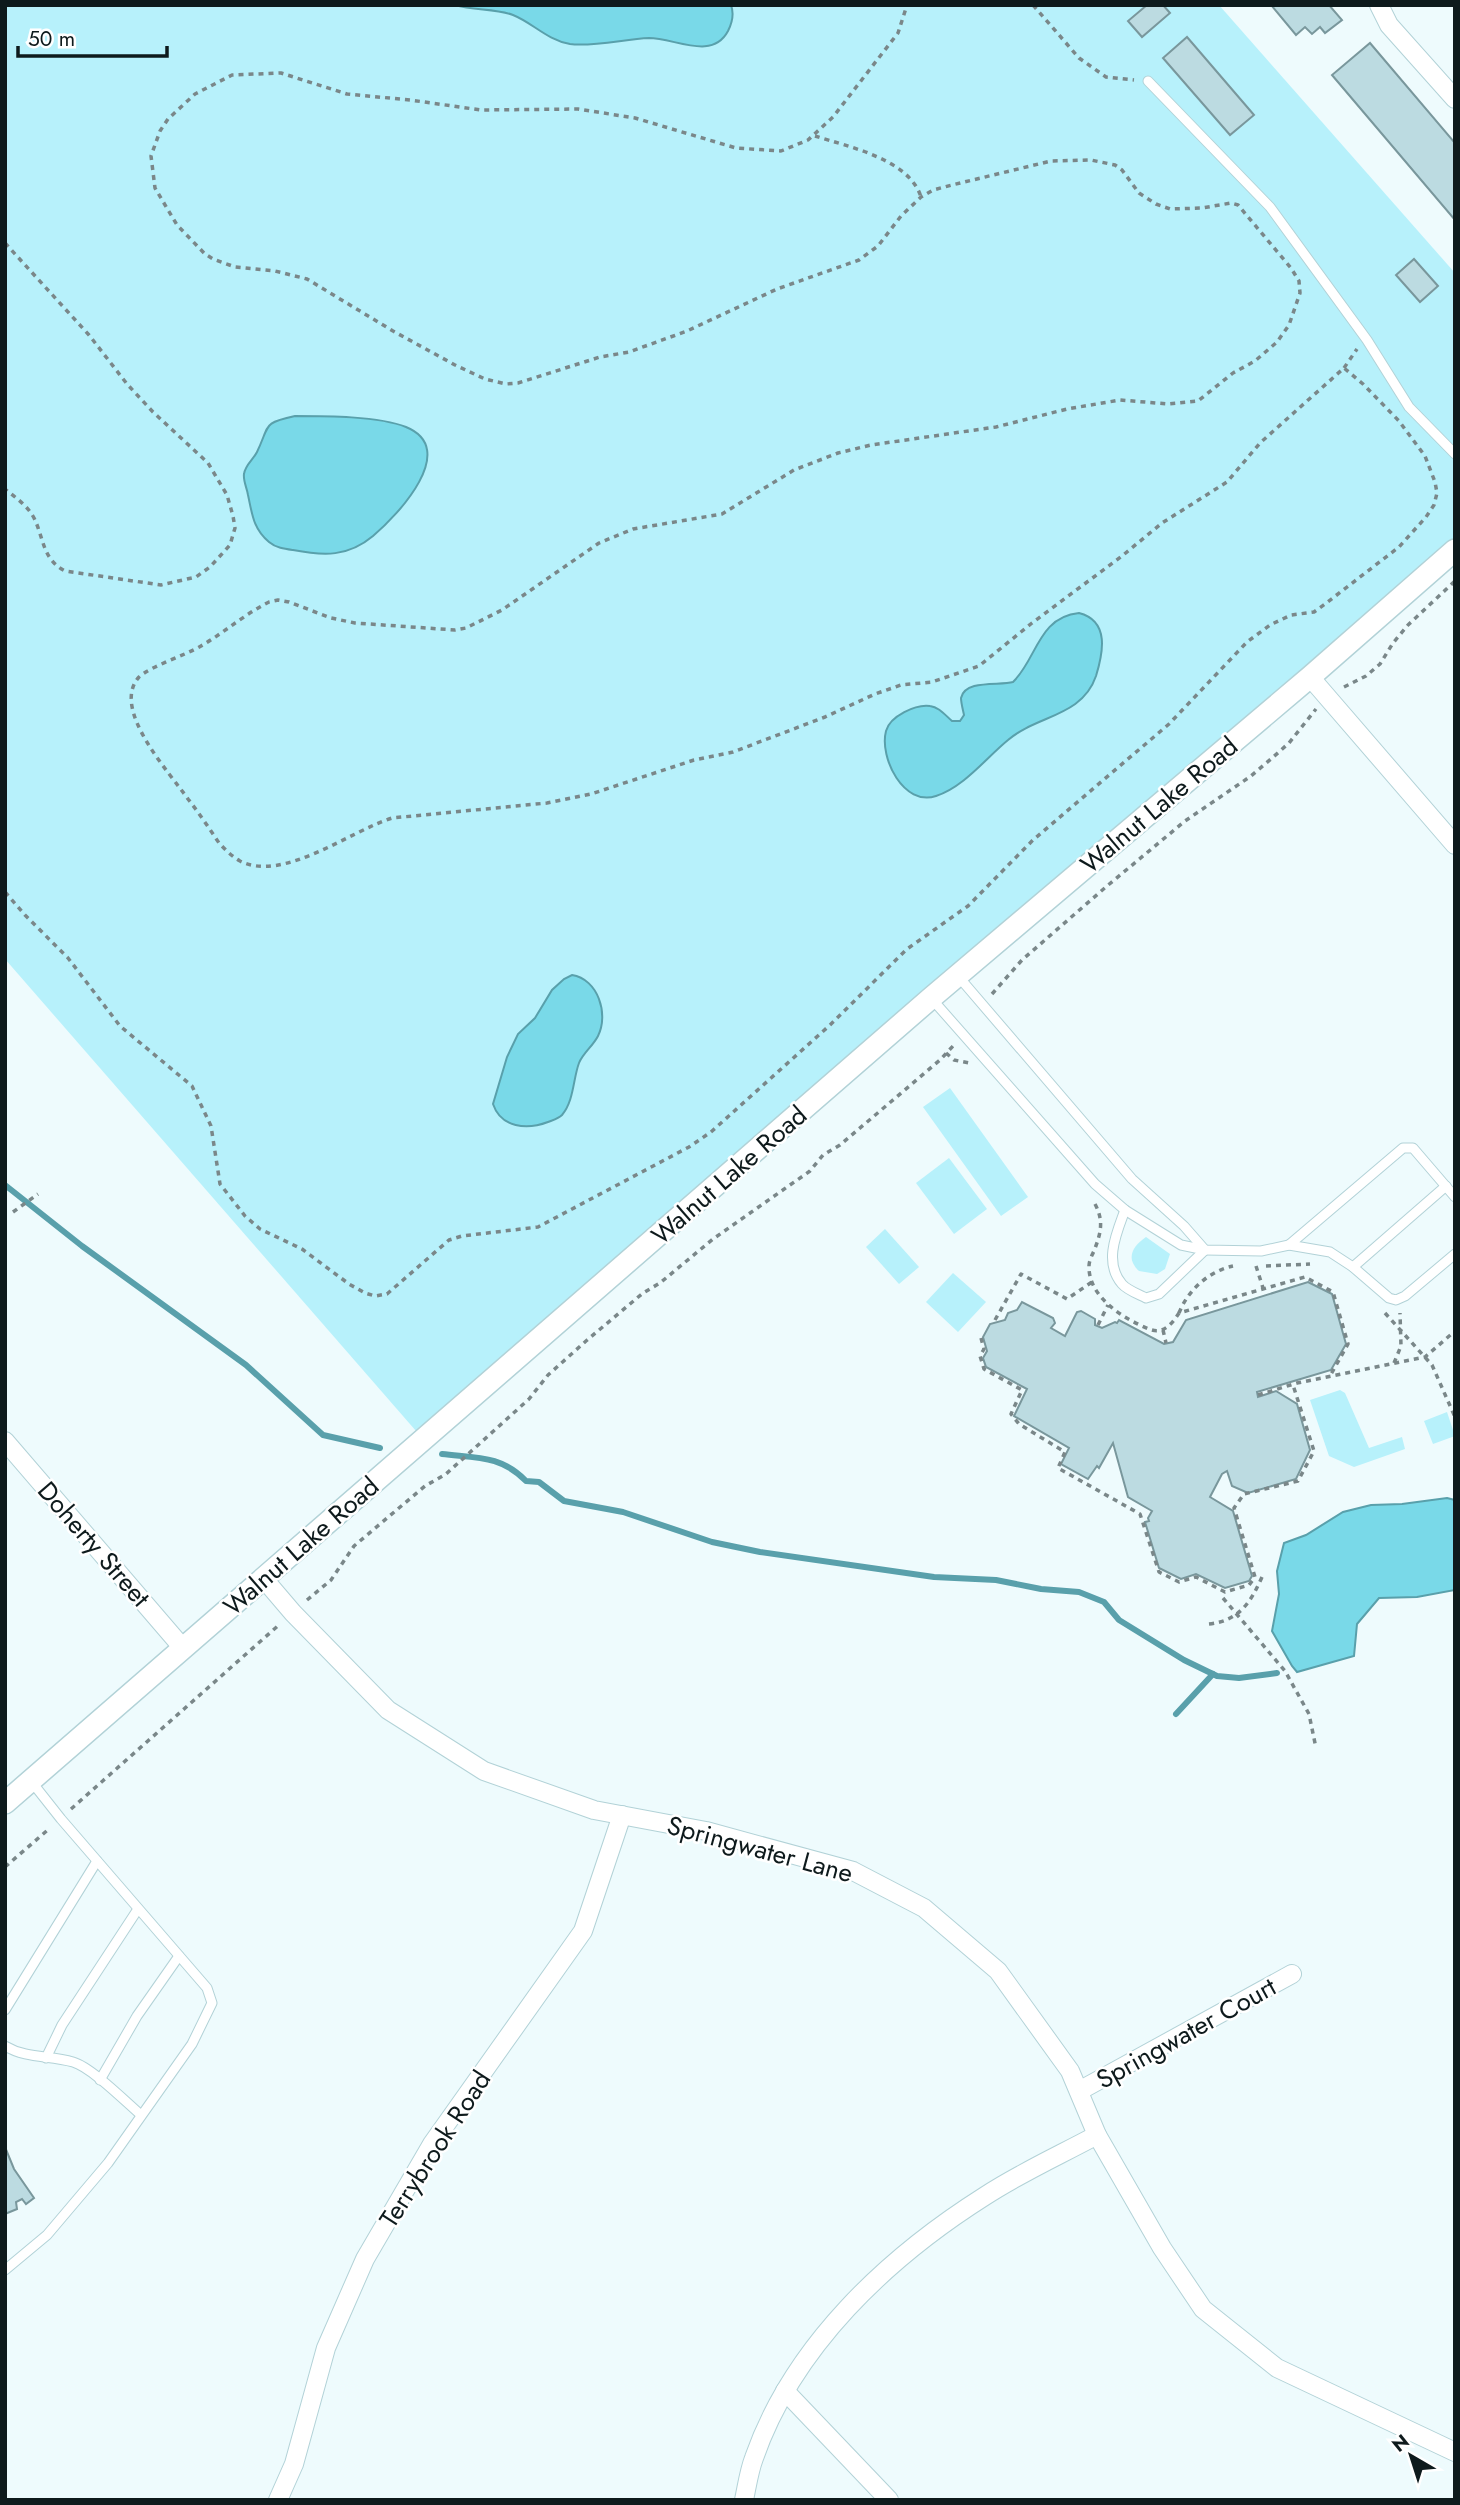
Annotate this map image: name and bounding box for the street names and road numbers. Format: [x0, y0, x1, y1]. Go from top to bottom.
street label: Walnut Lake Road [1072, 728, 1246, 882]
street label: Walnut Lake Road [643, 1097, 815, 1253]
street label: Walnut Lake Road [215, 1468, 387, 1624]
street label: Doherty Street [29, 1473, 160, 1616]
street label: Springwater Lane [663, 1806, 857, 1892]
street label: Springwater Court [1089, 1967, 1284, 2098]
street label: Terrybrook Road [370, 2063, 500, 2235]

